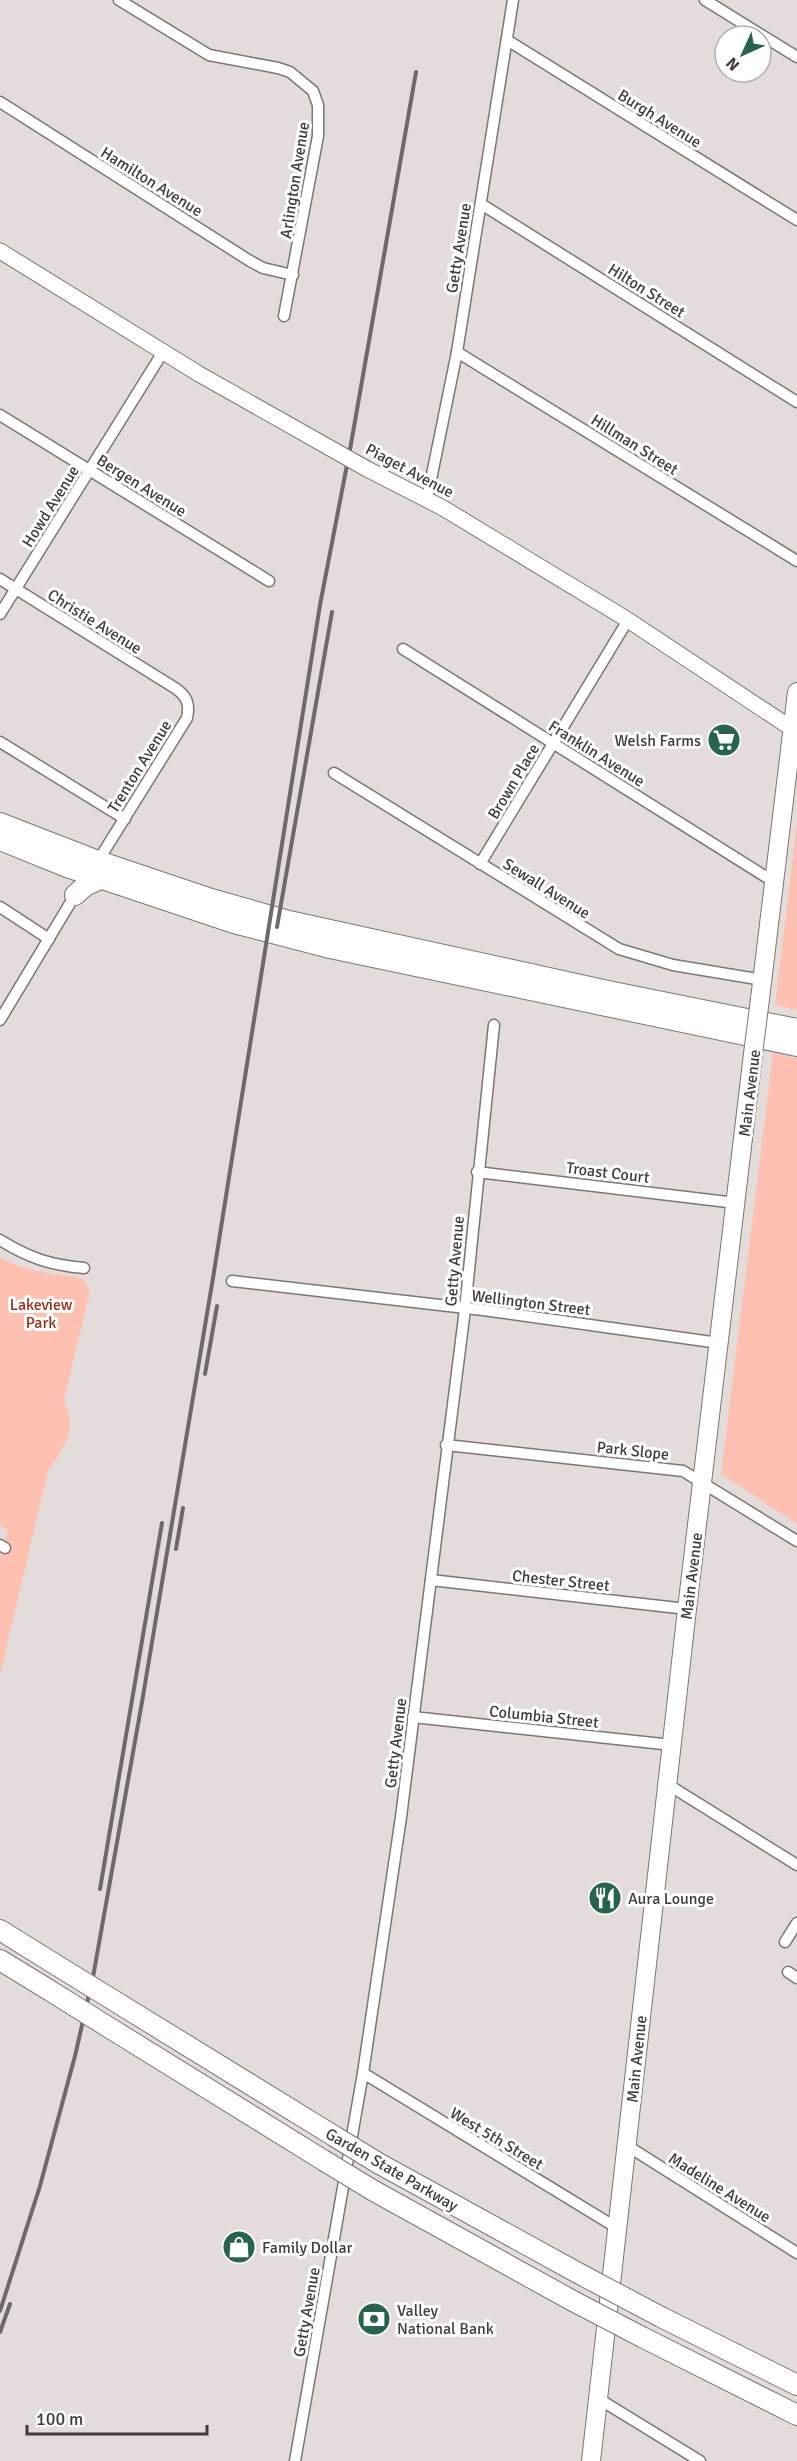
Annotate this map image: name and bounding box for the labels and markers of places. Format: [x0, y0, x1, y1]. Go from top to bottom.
supermarket icon: Welsh Farms [706, 722, 742, 758]
place label: Welsh Farms [615, 731, 701, 751]
restaurant icon: Aura Lounge [587, 1880, 623, 1916]
place label: Aura Lounge [628, 1889, 714, 1909]
shop icon: Family Dollar [221, 2229, 257, 2265]
place label: Family Dollar [262, 2238, 353, 2258]
bank icon: Valley National Bank [356, 2301, 392, 2337]
place label: Valley National Bank [397, 2301, 494, 2339]

